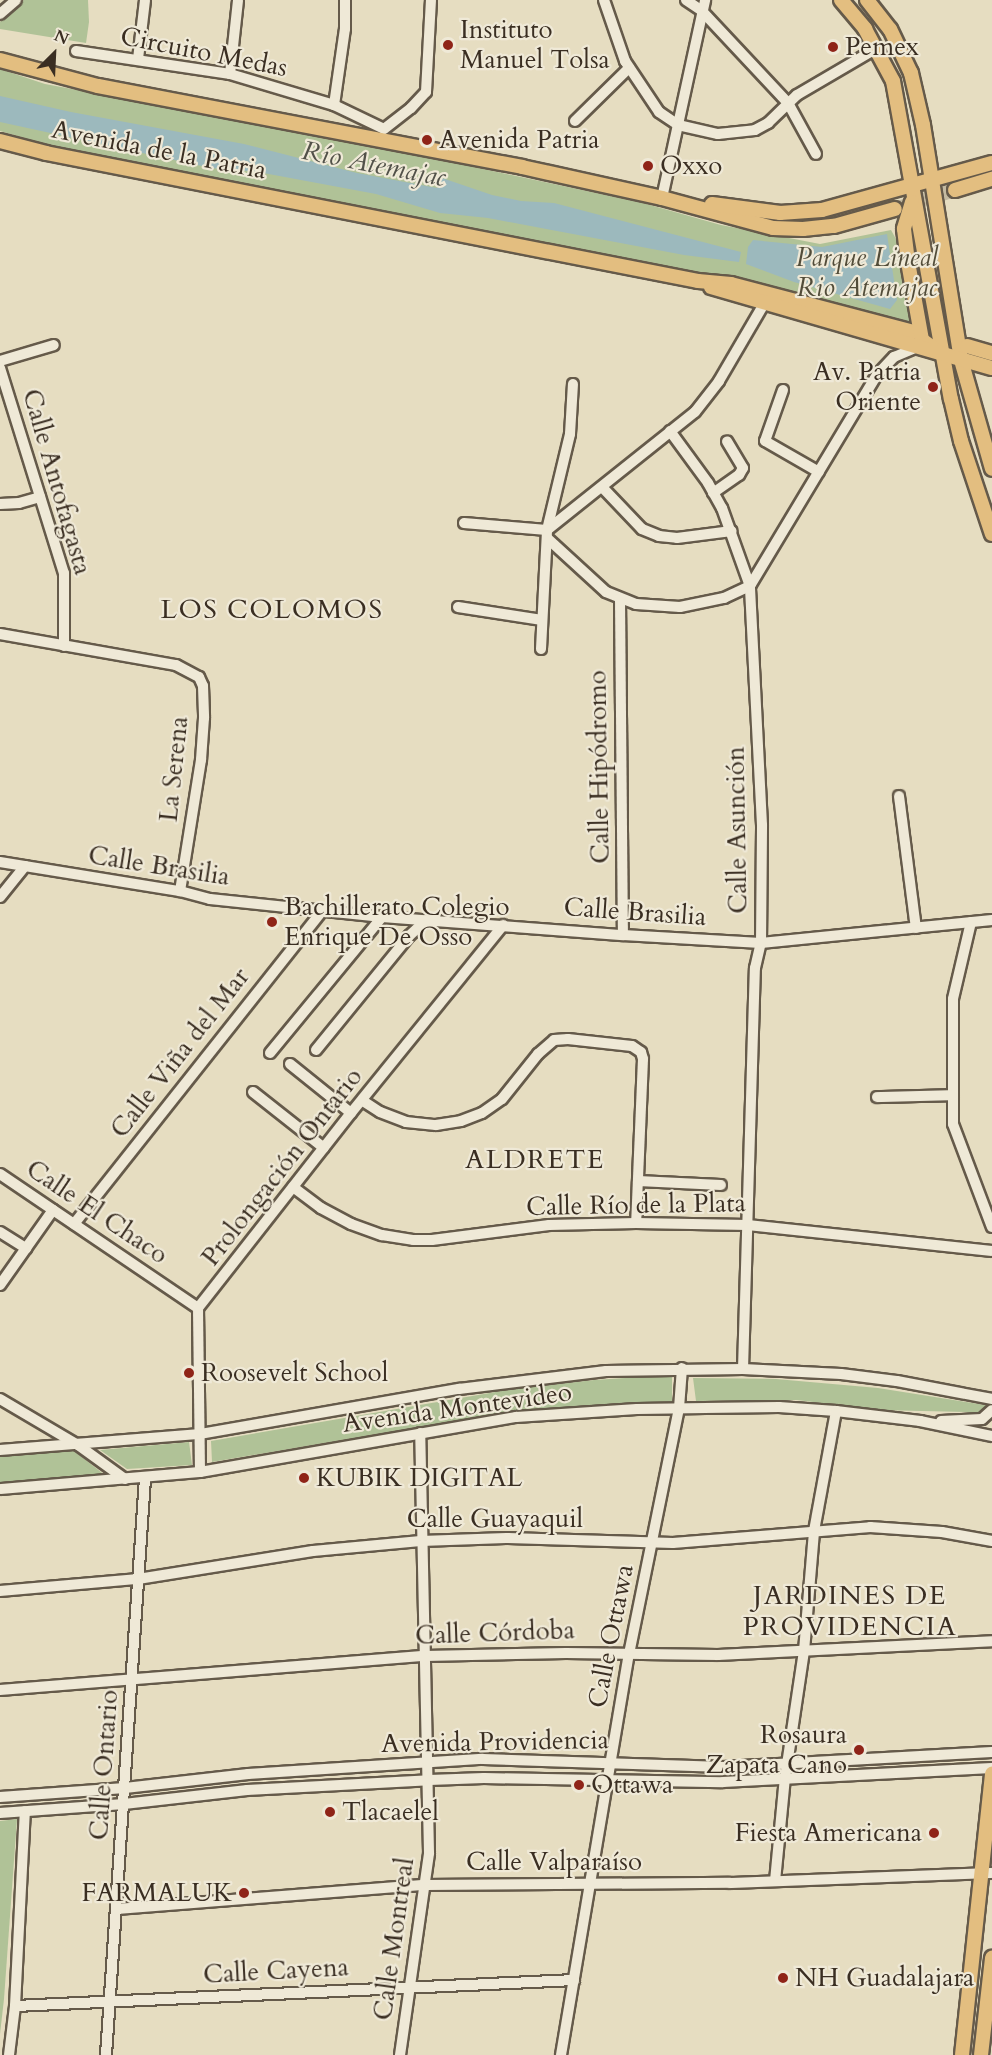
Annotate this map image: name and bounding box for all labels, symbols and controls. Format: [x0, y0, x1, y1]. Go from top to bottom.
place label: Instituto Manuel Tolsa [460, 14, 610, 76]
street label: Circuito Medas [118, 21, 290, 83]
north arrow [24, 24, 84, 84]
text: N [50, 25, 72, 50]
place label: Pemex [845, 31, 919, 63]
marker: Instituto Manuel Tolsa [441, 38, 455, 52]
marker: Pemex [826, 40, 840, 54]
street label: Avenida de la Patria [49, 114, 269, 186]
place label: Avenida Patria [439, 124, 599, 156]
marker: Avenida Patria [420, 133, 434, 147]
water label: Río Atemajac [299, 134, 449, 194]
place label: Oxxo [660, 150, 722, 182]
marker: Oxxo [641, 159, 655, 173]
park label: Parque Lineal Rio Atemajac [796, 242, 938, 304]
place label: Av. Patria Oriente [813, 356, 921, 418]
marker: Av. Patria Oriente [926, 380, 940, 394]
street label: Calle Antofagasta [16, 386, 98, 578]
district label: LOS COLOMOS [161, 594, 383, 626]
street label: Calle Hipódromo [582, 670, 616, 864]
street label: La Serena [153, 715, 195, 823]
street label: Calle Asunción [720, 746, 754, 914]
street label: Calle Brasilia [86, 839, 232, 893]
place label: Bachillerato Colegio Enrique De Osso [284, 891, 510, 952]
street label: Calle Brasilia [563, 891, 707, 933]
marker: Bachillerato Colegio Enrique De Osso [265, 915, 279, 929]
street label: Calle Viña del Mar [104, 962, 256, 1144]
street label: Prolongación Ontario [195, 1062, 369, 1272]
district label: ALDRETE [465, 1144, 605, 1176]
street label: Calle El Chaco [20, 1153, 174, 1271]
street label: Calle Río de la Plata [526, 1187, 746, 1223]
place label: Roosevelt School [201, 1357, 388, 1389]
marker: Roosevelt School [182, 1366, 196, 1380]
street label: Avenida Montevideo [340, 1376, 574, 1440]
place label: KUBIK DIGITAL [316, 1462, 522, 1494]
marker: KUBIK DIGITAL [297, 1471, 311, 1485]
street label: Calle Guayaquil [407, 1503, 583, 1535]
street label: Calle Ottawa [582, 1562, 640, 1710]
district label: JARDINES DE PROVIDENCIA [743, 1579, 957, 1642]
street label: Calle Córdoba [415, 1615, 575, 1651]
street label: Calle Ontario [83, 1689, 125, 1841]
place label: Rosaura Zapata Cano [706, 1719, 847, 1780]
street label: Avenida Providencia [381, 1724, 609, 1760]
marker: Rosaura Zapata Cano [852, 1743, 866, 1757]
place label: Ottawa [591, 1769, 673, 1801]
marker: Ottawa [572, 1778, 586, 1792]
place label: Tlacaelel [342, 1796, 439, 1828]
marker: Tlacaelel [323, 1805, 337, 1819]
place label: Fiesta Americana [735, 1817, 922, 1849]
marker: Fiesta Americana [927, 1826, 941, 1840]
street label: Calle Valparaíso [466, 1846, 642, 1878]
street label: Calle Montreal [367, 1856, 421, 2022]
place label: FARMALUK [81, 1877, 232, 1909]
marker: FARMALUK [237, 1886, 251, 1900]
street label: Calle Cayena [202, 1952, 350, 1990]
place label: NH Guadalajara [795, 1962, 974, 1994]
marker: NH Guadalajara [776, 1971, 790, 1985]

